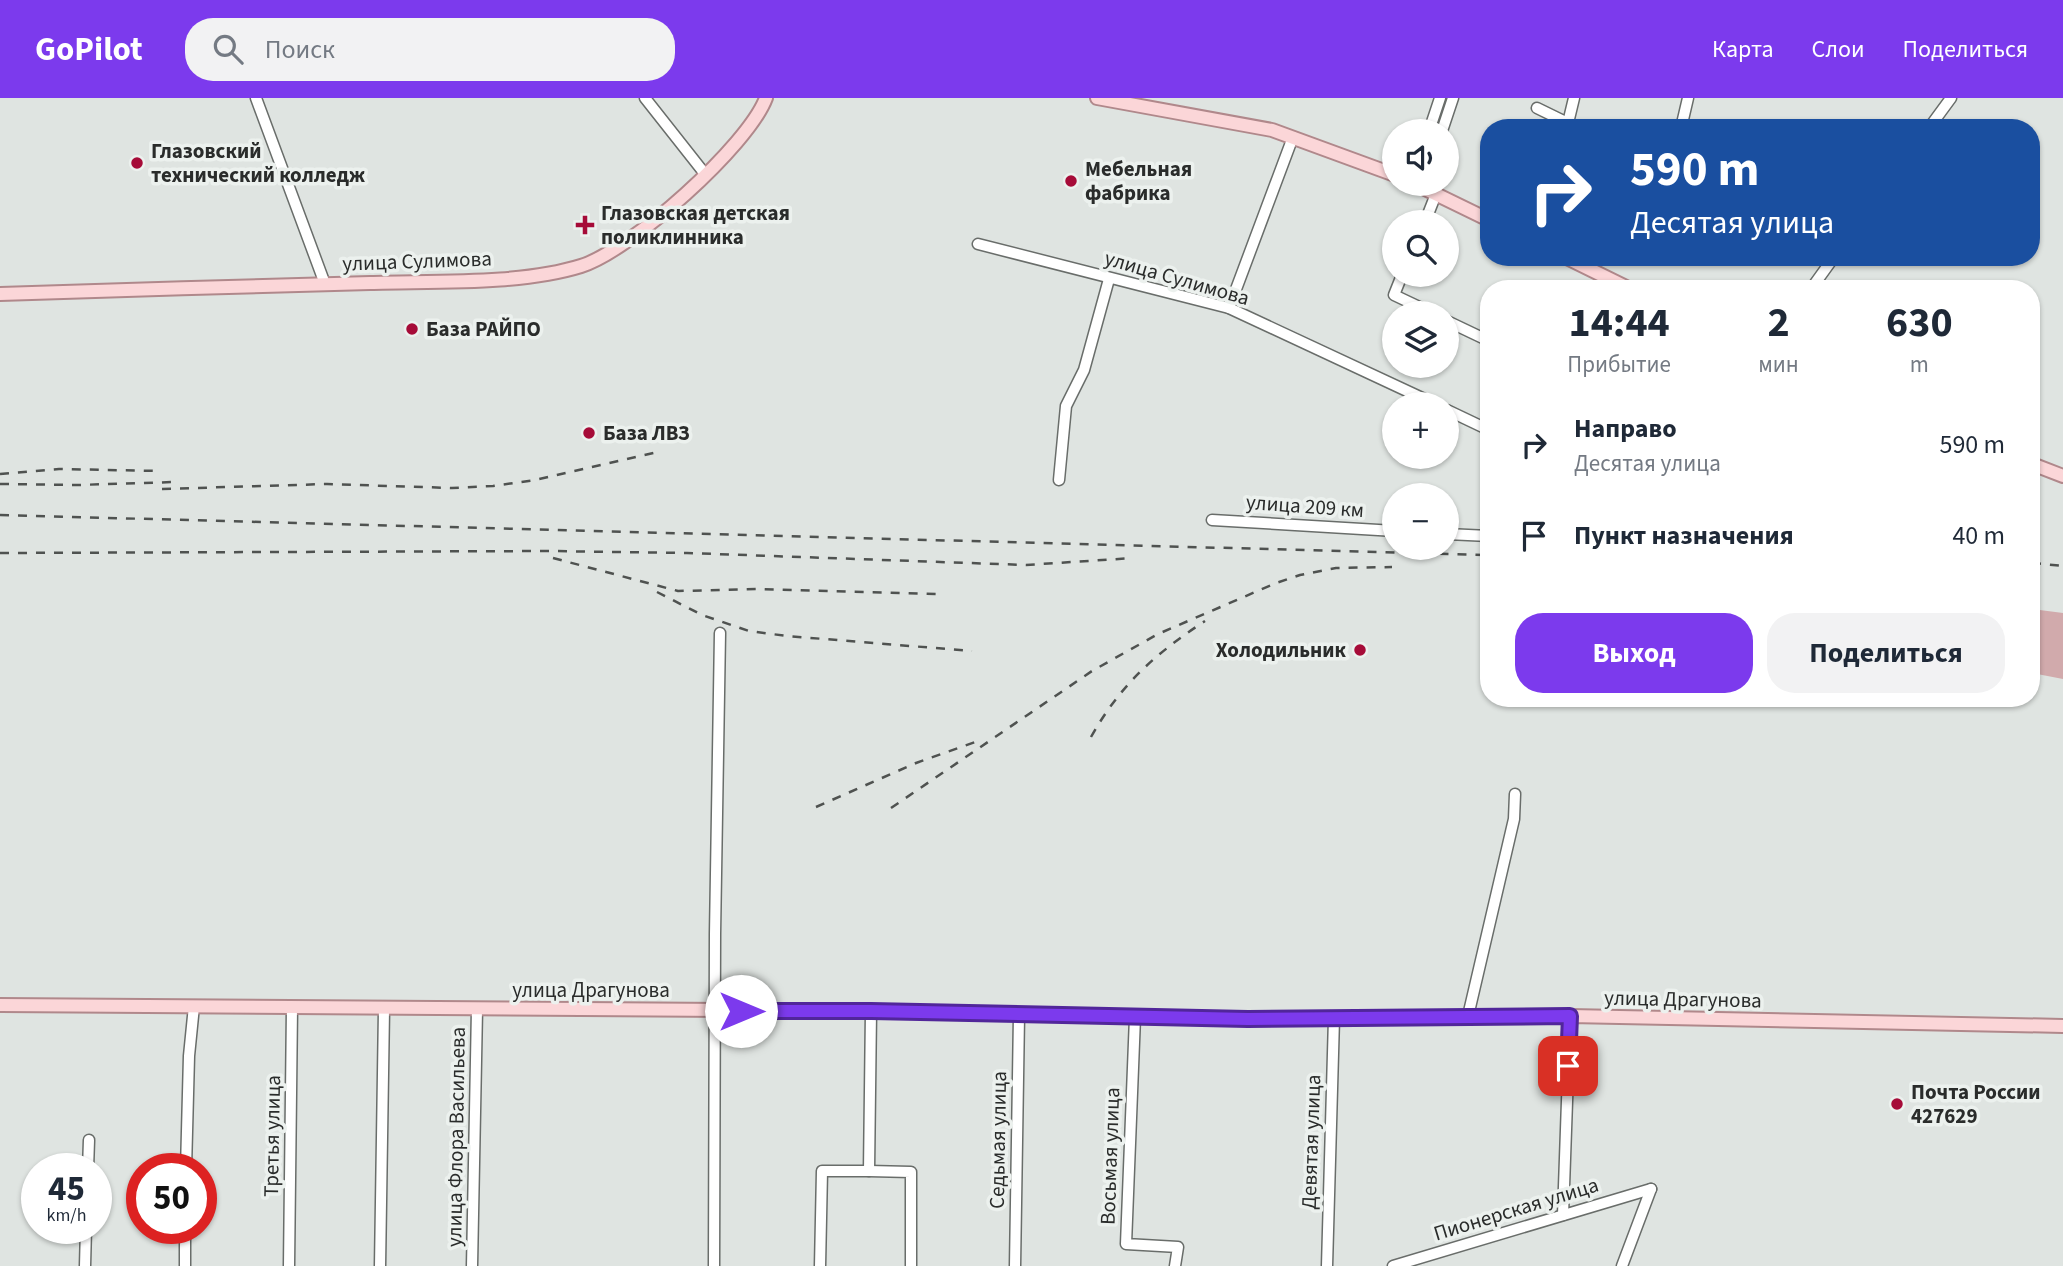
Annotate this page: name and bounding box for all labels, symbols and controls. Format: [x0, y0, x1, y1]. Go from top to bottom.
search box [185, 18, 675, 81]
text: GoPilot [35, 26, 143, 73]
icon: search [209, 30, 247, 68]
text: Поиск [265, 31, 335, 68]
text: Карта [1712, 32, 1774, 67]
text: Слои [1812, 32, 1865, 67]
text: Поделиться [1903, 32, 2028, 67]
map controls [1382, 119, 1459, 560]
button: sound [1382, 119, 1459, 196]
text: 590 m [1630, 135, 1759, 205]
place label: Глазовский технический колледж [151, 136, 365, 190]
icon: right [1515, 147, 1606, 238]
place label: Мебельная фабрика [1085, 154, 1192, 208]
marker: Глазовский технический колледж [129, 155, 145, 171]
marker: Мебельная фабрика [1063, 173, 1079, 189]
place label: Глазовская детская поликлинника [601, 198, 790, 252]
text: Десятая улица [1630, 200, 1834, 246]
button: search [1382, 210, 1459, 287]
marker: Глазовская детская поликлинника [575, 215, 595, 235]
street label: улица Сулимова [342, 243, 492, 279]
street label: улица Сулимова [1101, 243, 1253, 313]
text: 14:44 [1568, 293, 1670, 353]
text: 2 [1767, 293, 1790, 353]
text: 630 [1886, 293, 1953, 353]
button: layers [1382, 301, 1459, 378]
place label: База РАЙПО [426, 314, 541, 344]
marker: База РАЙПО [404, 321, 420, 337]
text: Прибытие [1567, 348, 1671, 381]
text: мин [1758, 348, 1799, 381]
text: m [1910, 348, 1929, 381]
button: + [1382, 392, 1459, 469]
text: Направо [1574, 410, 1677, 447]
place label: База ЛВЗ [603, 418, 690, 448]
marker: База ЛВЗ [581, 425, 597, 441]
icon: right [1515, 426, 1553, 464]
text: 590 m [1939, 426, 2005, 463]
text: Десятая улица [1574, 447, 1721, 480]
button: − [1382, 483, 1459, 560]
street label: улица 209 км [1245, 487, 1365, 525]
icon: arrive [1515, 517, 1553, 555]
text: Пункт назначения [1574, 517, 1794, 554]
text: 40 m [1952, 517, 2005, 554]
button: Выход [1515, 613, 1753, 693]
button: Поделиться [1767, 613, 2005, 693]
place label: Холодильник [1216, 635, 1346, 665]
marker: Холодильник [1352, 642, 1368, 658]
position arrow [704, 974, 778, 1048]
street label: улица Драгунова [512, 975, 670, 1005]
street label: улица Драгунова [1604, 983, 1762, 1015]
street label: улица Флора Васильева [439, 1026, 473, 1248]
pin [1538, 1036, 1598, 1096]
icon: arrive [1549, 1047, 1587, 1085]
street label: Седьмая улица [982, 1071, 1014, 1209]
street label: Девятая улица [1294, 1074, 1328, 1210]
street label: Третья улица [256, 1075, 288, 1197]
place label: Почта России 427629 [1911, 1077, 2041, 1131]
street label: Восьмая улица [1093, 1087, 1127, 1225]
marker: Почта России 427629 [1889, 1096, 1905, 1112]
speed limit sign: 50 [126, 1153, 217, 1244]
text: 45 [48, 1164, 85, 1214]
street label: Пионерская улица [1430, 1170, 1602, 1248]
text: km/h [47, 1203, 86, 1228]

